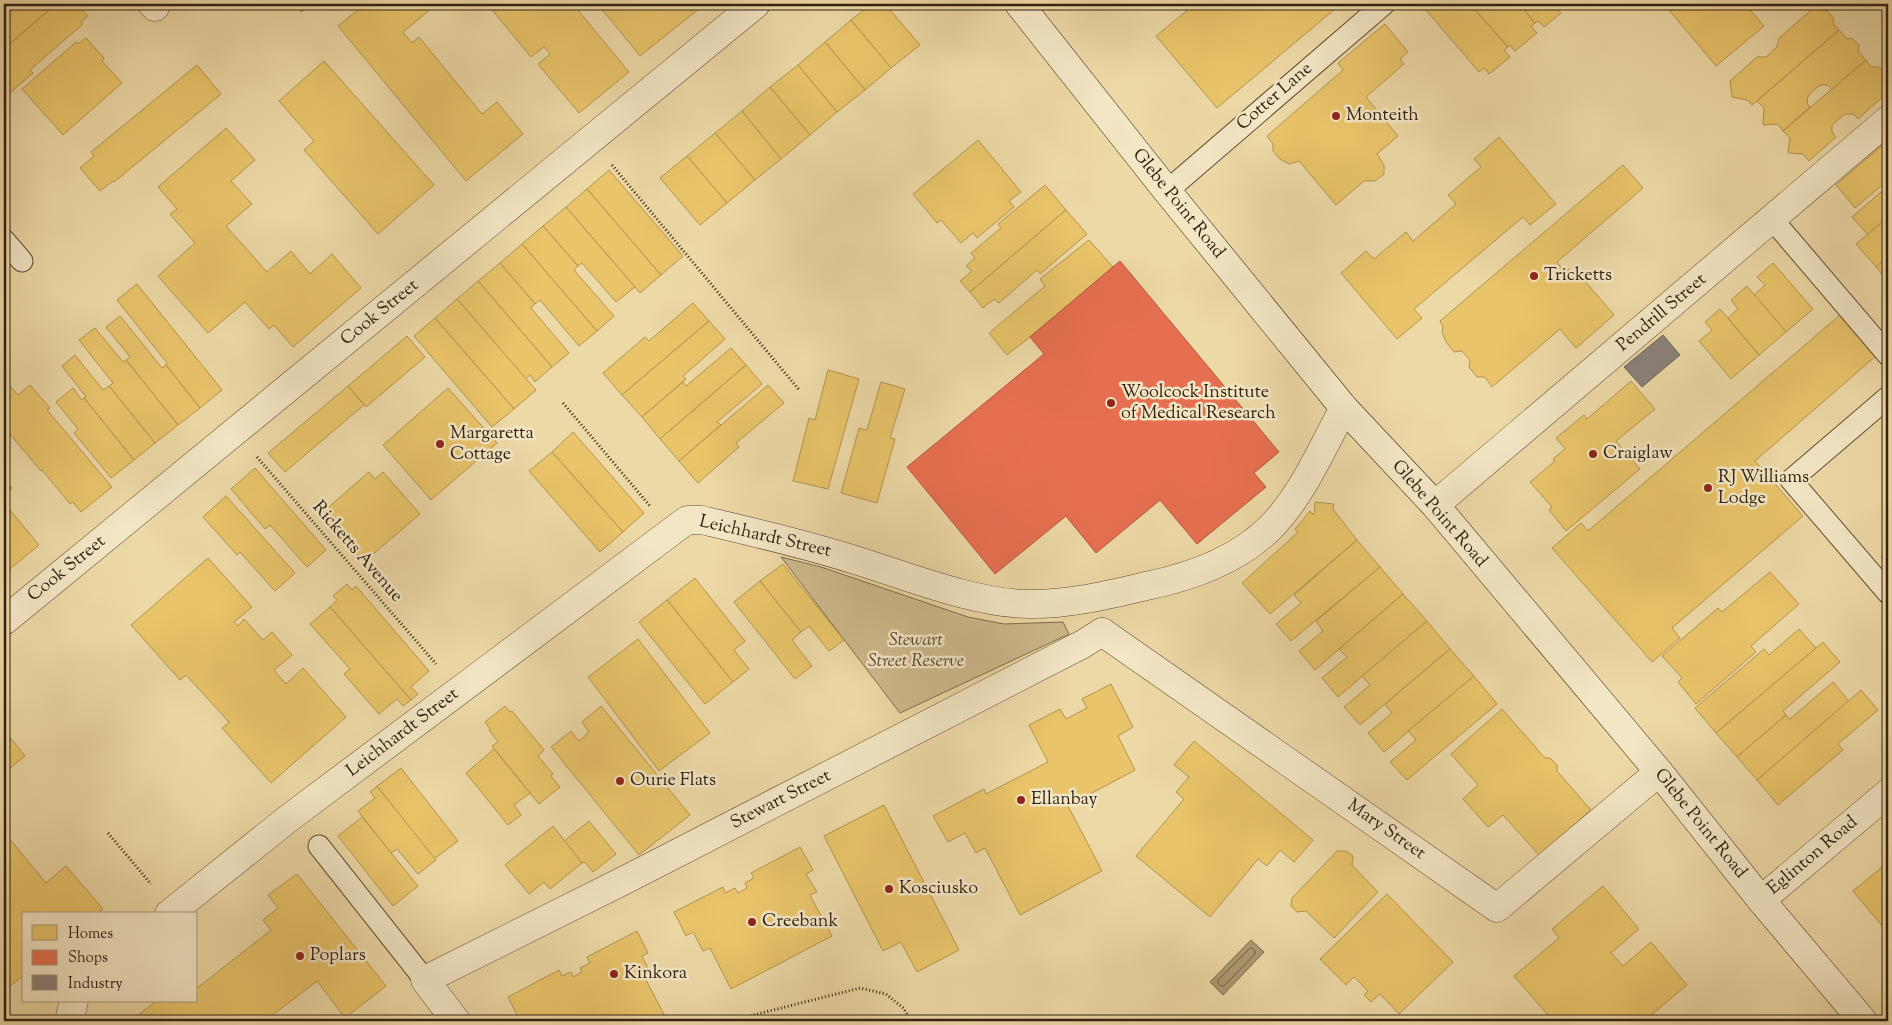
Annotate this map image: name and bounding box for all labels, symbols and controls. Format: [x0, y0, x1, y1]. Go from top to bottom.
street label: Cotter Lane [1231, 57, 1319, 137]
place label: Monteith [1346, 103, 1419, 129]
marker: Monteith [1330, 110, 1342, 122]
street label: Glebe Point Road [1125, 143, 1231, 265]
place label: Tricketts [1544, 263, 1612, 289]
street label: Pendrill Street [1611, 268, 1713, 358]
marker: Tricketts [1528, 270, 1540, 282]
street label: Cook Street [335, 273, 425, 353]
place label: Woolcock Institute of Medical Research [1121, 380, 1276, 427]
marker: Woolcock Institute of Medical Research [1105, 397, 1117, 409]
place label: Margaretta Cottage [450, 421, 534, 468]
marker: Margaretta Cottage [434, 438, 446, 450]
place label: Craiglaw [1603, 441, 1673, 467]
marker: Craiglaw [1587, 448, 1599, 460]
street label: Glebe Point Road [1385, 454, 1493, 574]
place label: RJ Williams Lodge [1718, 465, 1809, 512]
marker: RJ Williams Lodge [1702, 482, 1714, 494]
street label: Ricketts Avenue [305, 496, 409, 608]
street label: Leichhardt Street [696, 509, 834, 565]
street label: Cook Street [22, 529, 112, 609]
park label: Stewart Street Reserve [868, 628, 964, 675]
street label: Leichhardt Street [341, 682, 465, 784]
street label: Glebe Point Road [1647, 763, 1753, 885]
street label: Stewart Street [726, 764, 836, 836]
place label: Ourie Flats [630, 768, 716, 794]
marker: Ourie Flats [614, 775, 626, 787]
place label: Ellanbay [1031, 787, 1098, 813]
street label: Mary Street [1341, 793, 1431, 867]
marker: Ellanbay [1015, 794, 1027, 806]
street label: Eglinton Road [1762, 810, 1864, 902]
place label: Kosciusko [899, 876, 978, 902]
marker: Kosciusko [883, 883, 895, 895]
place label: Creebank [762, 909, 838, 935]
legend [22, 912, 198, 1002]
marker: Creebank [746, 916, 758, 928]
text: Homes [68, 924, 113, 945]
place label: Poplars [310, 943, 366, 969]
text: Shops [68, 948, 108, 969]
marker: Poplars [294, 950, 306, 962]
place label: Kinkora [624, 961, 687, 987]
marker: Kinkora [608, 968, 620, 980]
text: Industry [68, 974, 123, 995]

